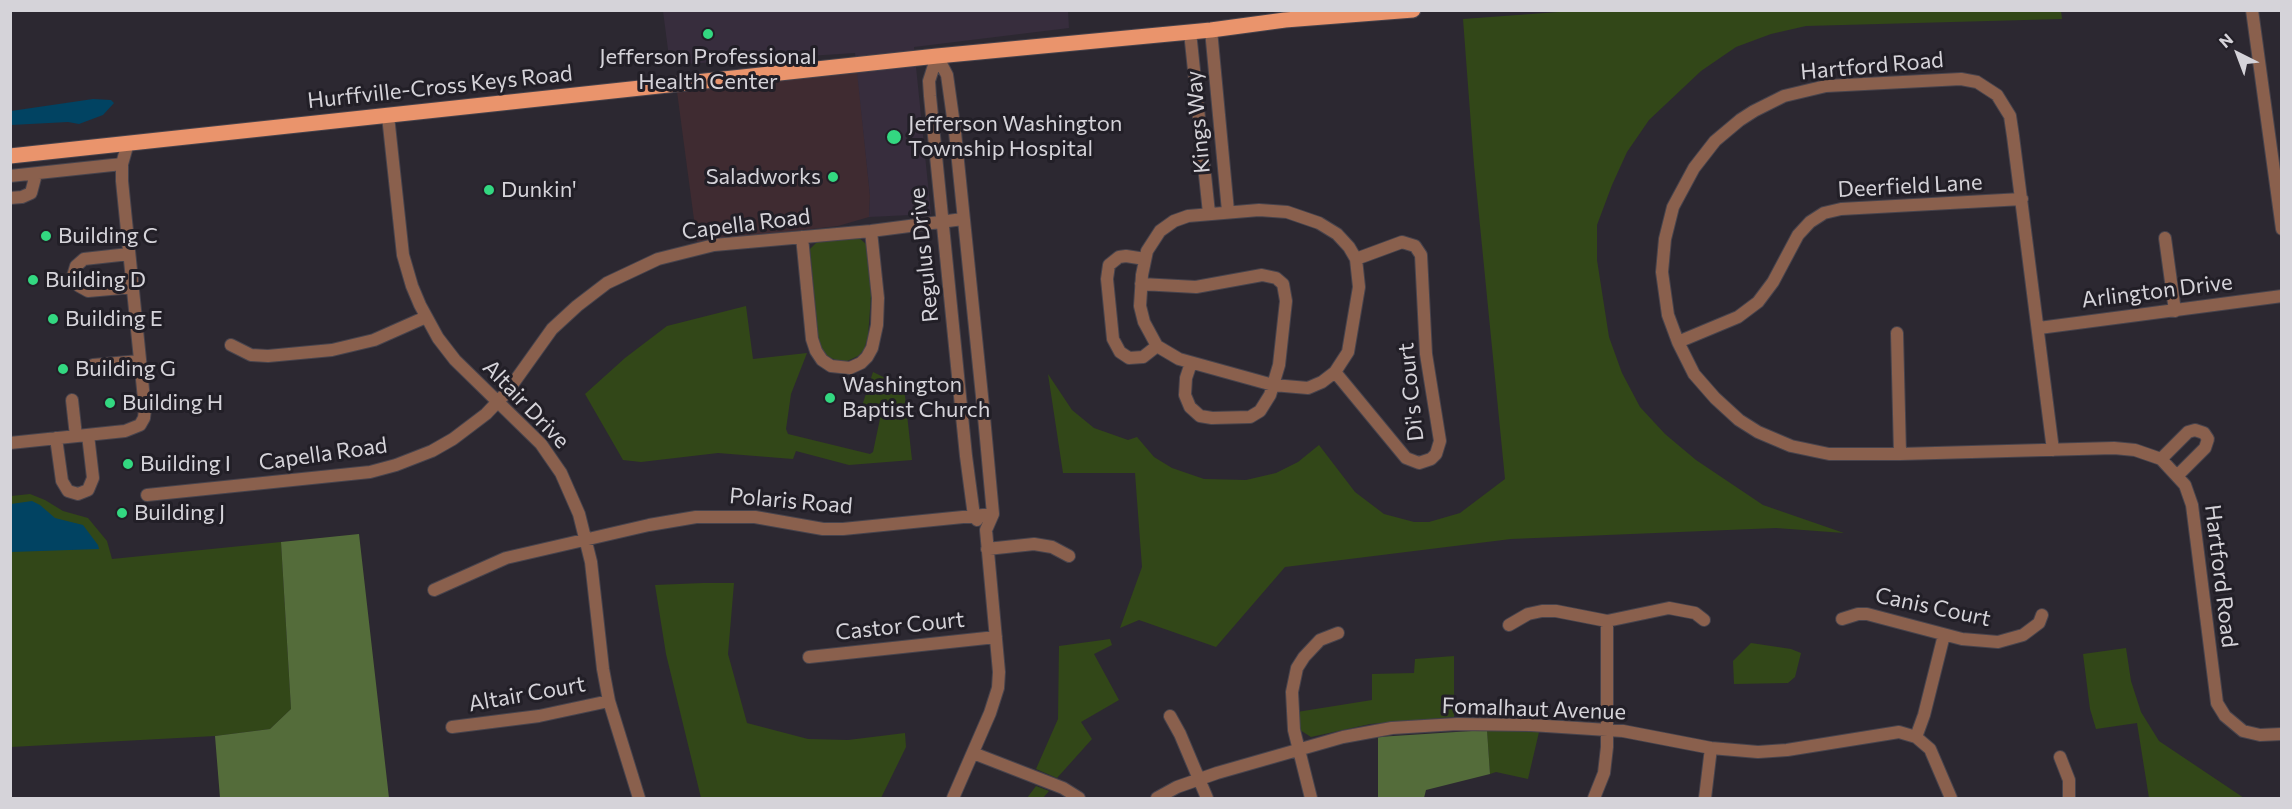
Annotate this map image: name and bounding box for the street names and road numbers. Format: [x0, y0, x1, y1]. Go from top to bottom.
street label: Hartford Road [1799, 47, 1945, 85]
street label: Hurffville-Cross Keys Road [306, 60, 574, 114]
street label: Kings Way [1180, 70, 1216, 174]
street label: Deerfield Lane [1837, 169, 1983, 203]
street label: Regulus Drive [904, 186, 944, 324]
street label: Capella Road [680, 203, 812, 245]
street label: Arlington Drive [2080, 269, 2234, 313]
street label: Di's Court [1393, 341, 1429, 443]
street label: Altair Drive [477, 354, 575, 454]
street label: Capella Road [257, 432, 389, 476]
street label: Polaris Road [728, 482, 854, 520]
street label: Hartford Road [2199, 503, 2243, 649]
street label: Canis Court [1873, 582, 1993, 632]
street label: Castor Court [834, 606, 966, 646]
street label: Altair Court [466, 671, 588, 717]
street label: Fomalhaut Avenue [1441, 693, 1627, 725]

